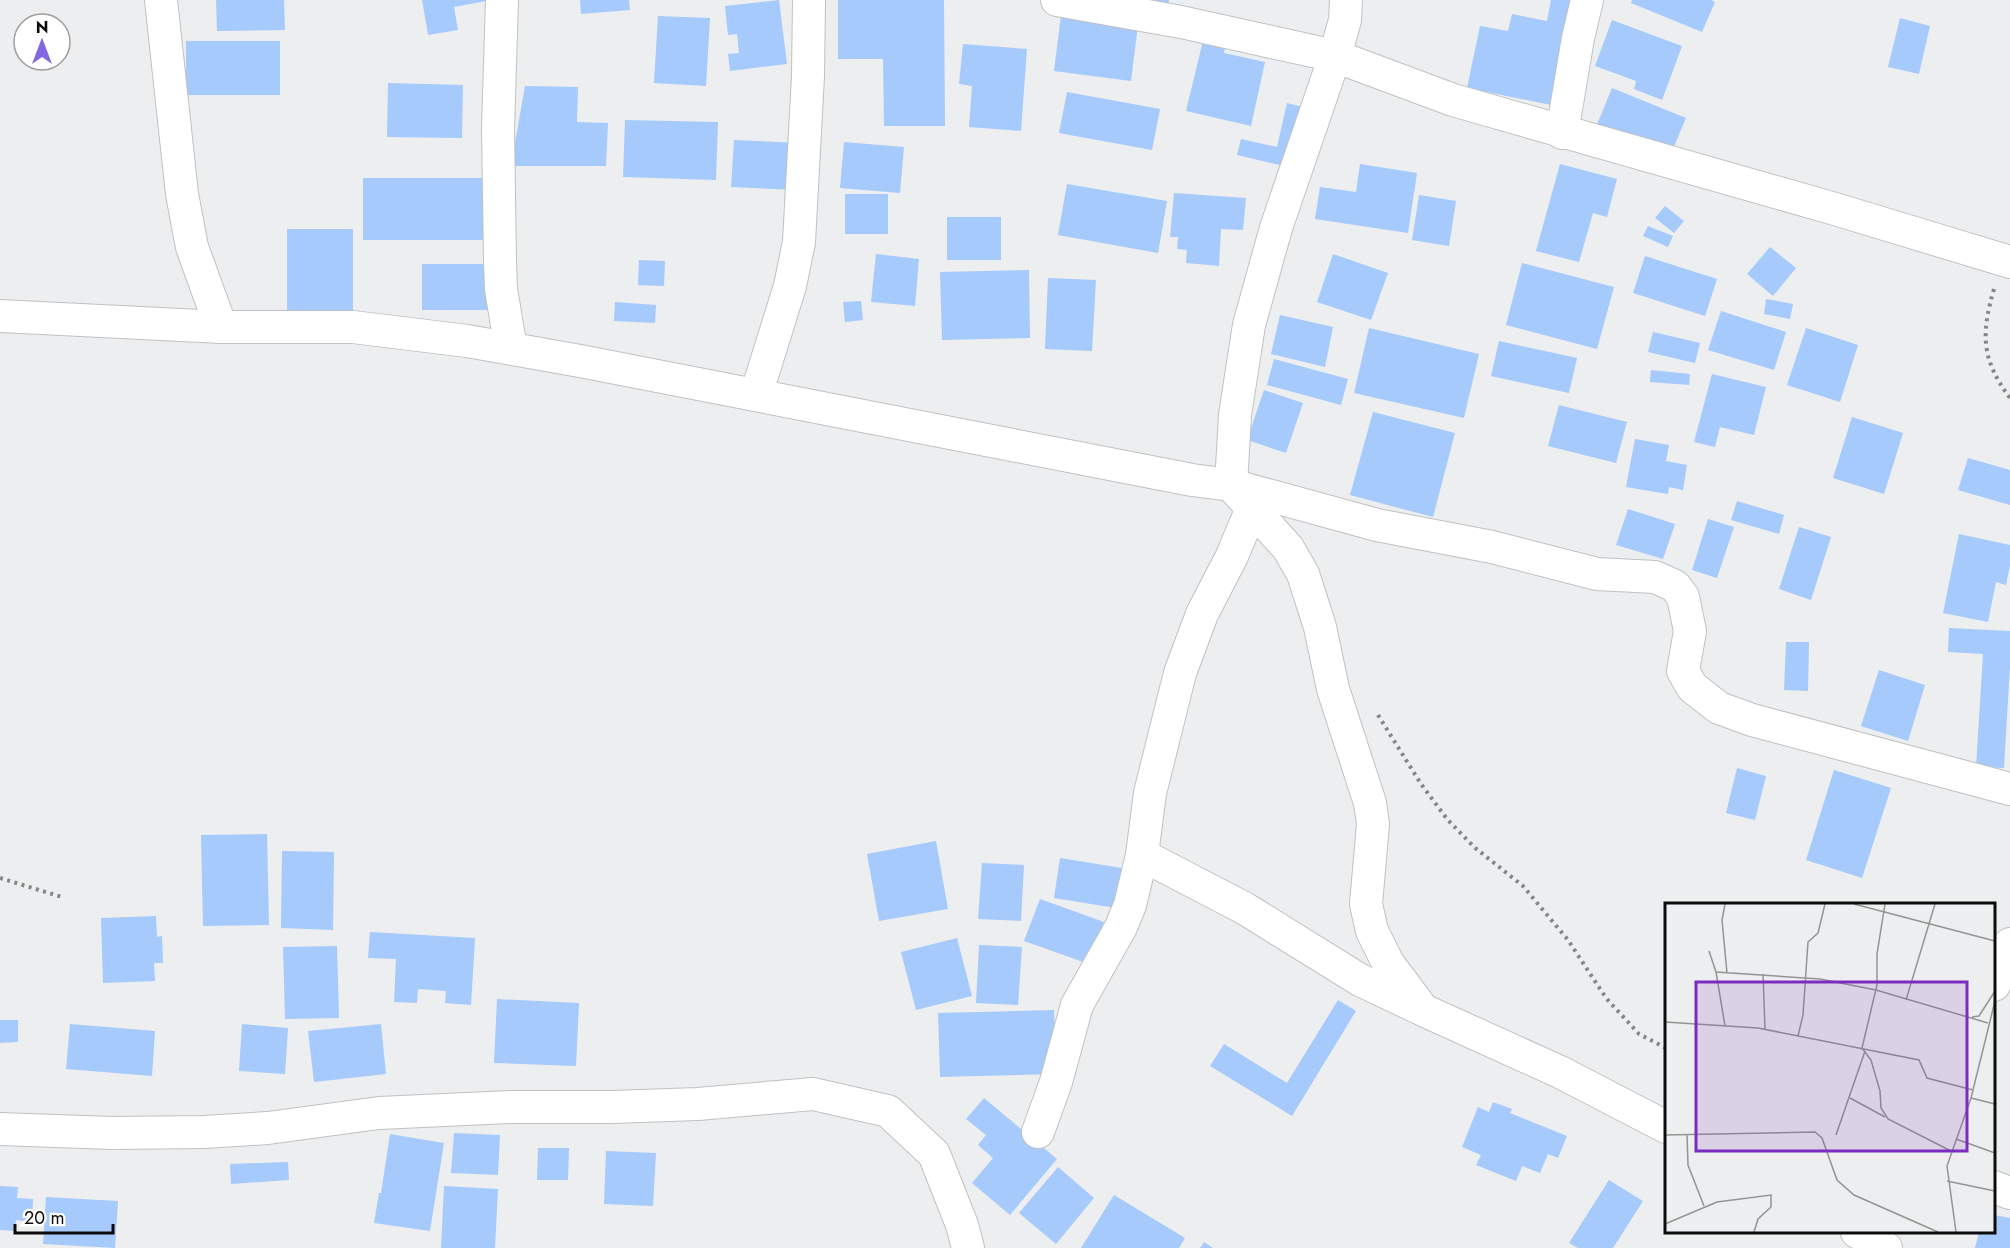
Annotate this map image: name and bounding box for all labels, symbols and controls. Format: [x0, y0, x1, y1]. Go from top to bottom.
north arrow [12, 12, 72, 72]
text: N [36, 16, 48, 39]
inset map [1665, 903, 1995, 1233]
scale bar [15, 1197, 112, 1235]
text: 20 m [24, 1205, 64, 1231]

